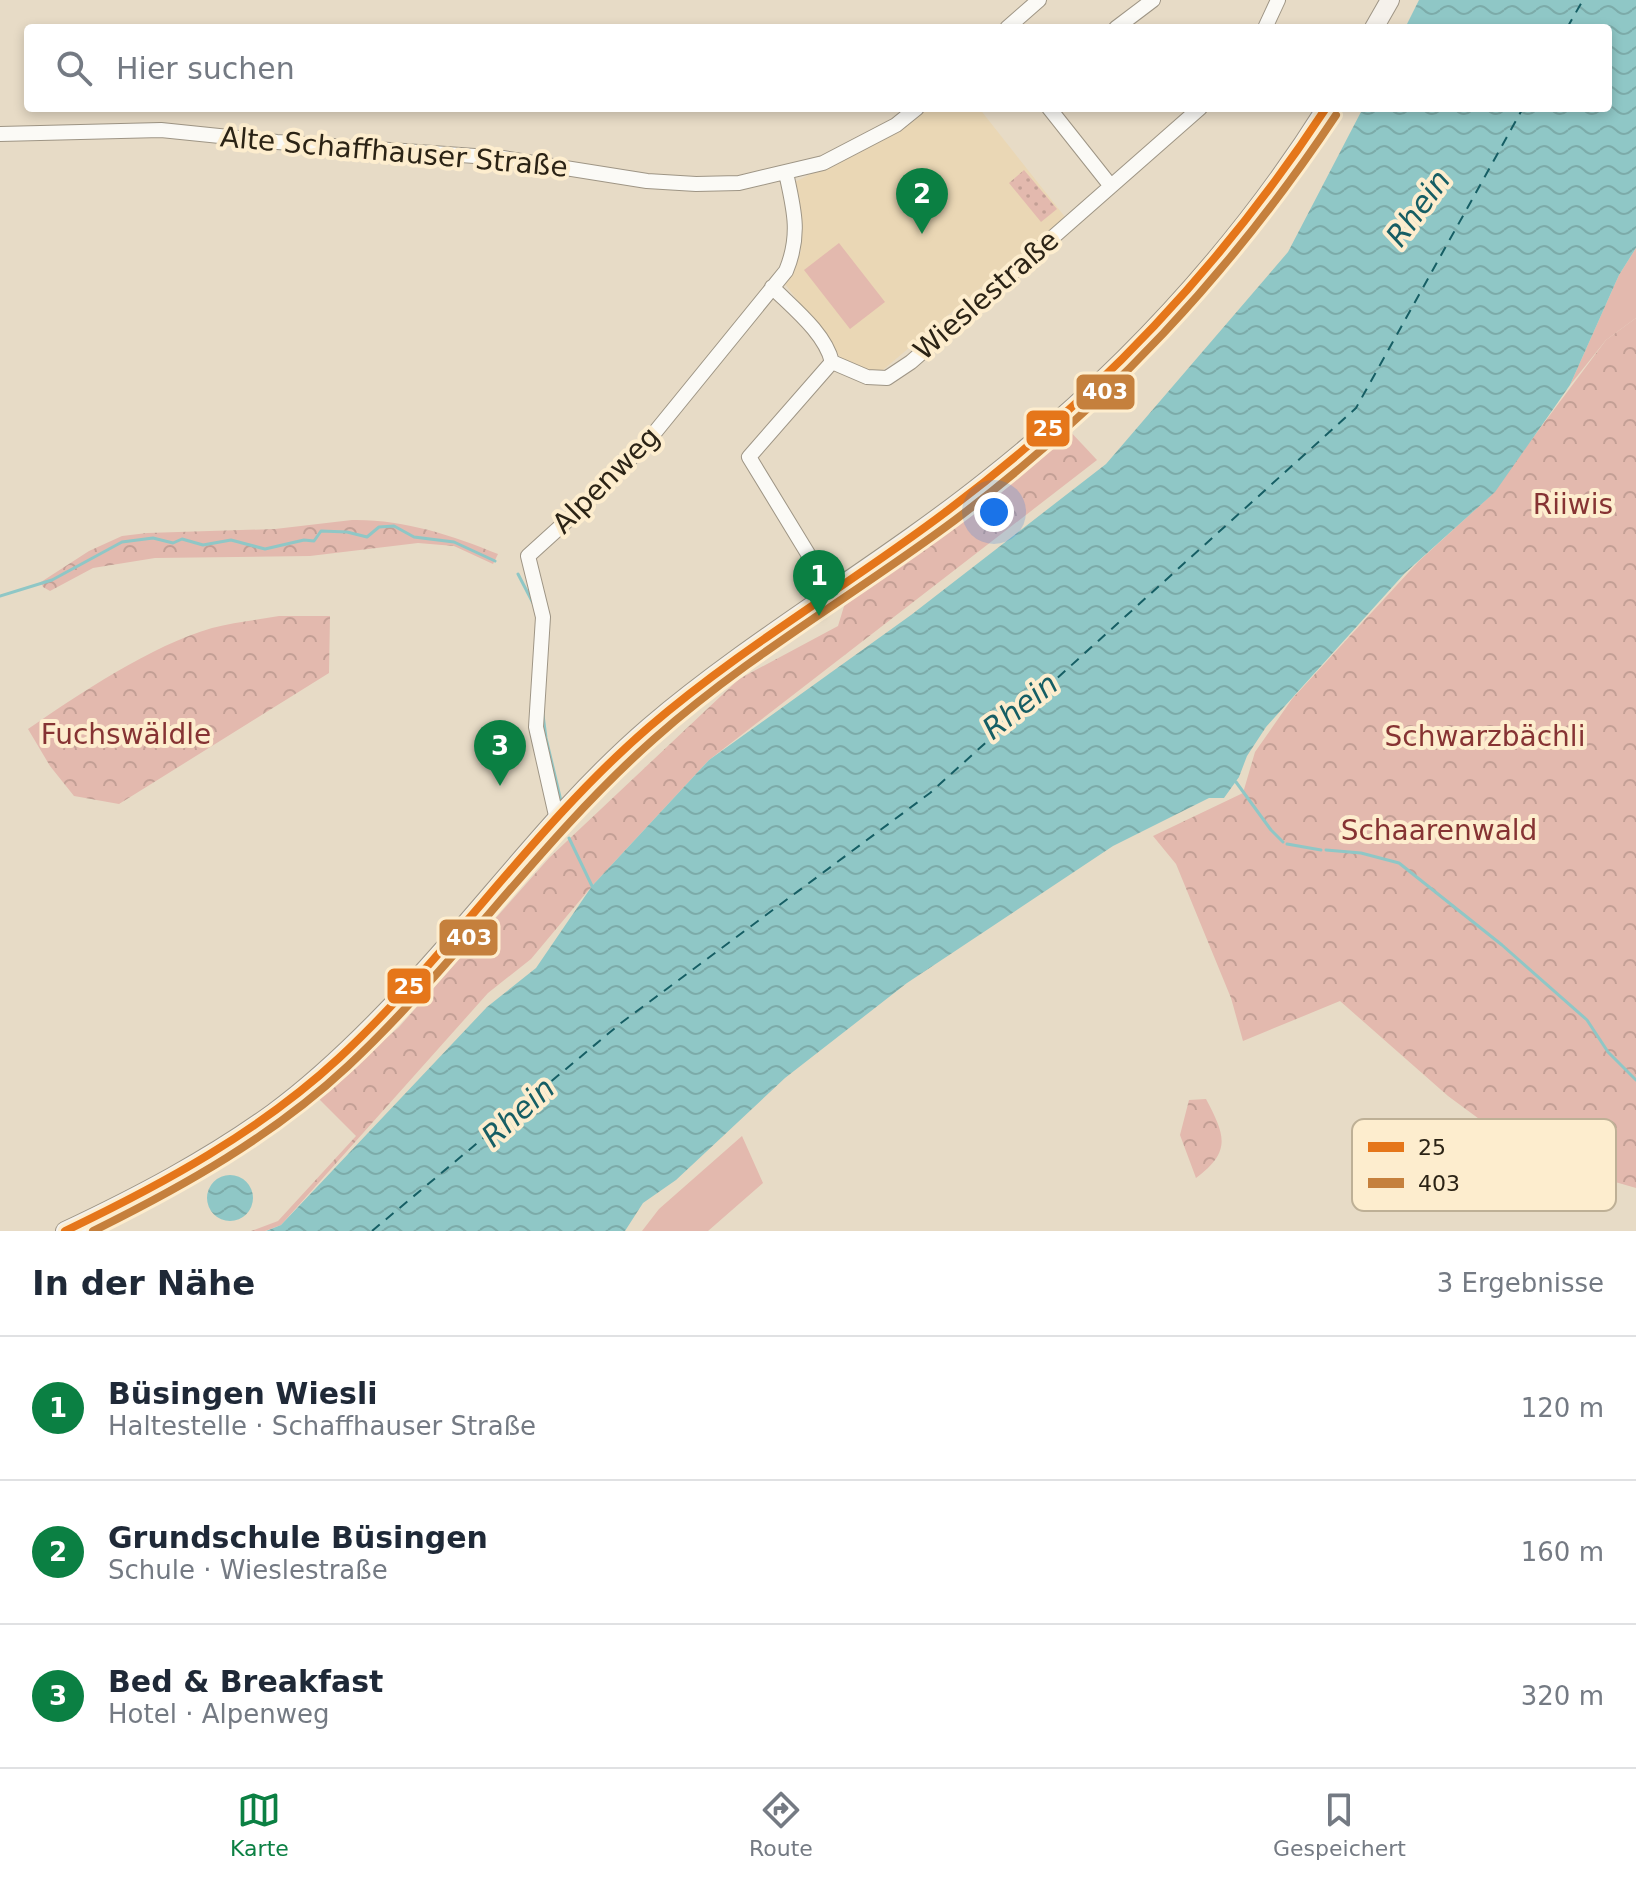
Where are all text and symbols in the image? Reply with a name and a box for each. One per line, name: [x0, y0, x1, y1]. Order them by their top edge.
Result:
search box: [24, 24, 1612, 112]
icon: search: [52, 46, 96, 90]
text: Hier suchen: [116, 51, 295, 86]
street label: Alte Schaffhauser Straße: [219, 120, 569, 184]
water label: Rhein: [1379, 163, 1457, 253]
pin: 2: [896, 168, 948, 234]
street label: Wieslestraße: [907, 223, 1065, 367]
line badge: 403: [1075, 373, 1136, 411]
text: 403: [1082, 379, 1128, 404]
line badge: 25: [1025, 409, 1071, 448]
text: 25: [1033, 416, 1063, 441]
street label: Alpenweg: [546, 420, 666, 540]
park label: Riiwis: [1533, 488, 1613, 521]
your location: [974, 492, 1014, 532]
pin: 1: [793, 550, 845, 616]
water label: Rhein: [975, 666, 1065, 746]
park label: Fuchswäldle: [41, 718, 211, 751]
pin: 3: [474, 720, 526, 786]
park label: Schwarzbächli: [1385, 720, 1585, 753]
park label: Schaarenwald: [1341, 814, 1537, 847]
line badge: 403: [438, 918, 499, 957]
text: 403: [446, 925, 492, 950]
line badge: 25: [386, 967, 432, 1005]
text: 25: [394, 974, 424, 999]
water label: Rhein: [474, 1070, 562, 1154]
legend: [1352, 1119, 1616, 1211]
text: 25: [1418, 1135, 1446, 1160]
text: 403: [1418, 1171, 1460, 1196]
text: In der Nähe: [32, 1263, 255, 1303]
text: 3 Ergebnisse: [1437, 1268, 1604, 1298]
text: Büsingen Wiesli: [108, 1376, 378, 1411]
text: 1: [49, 1393, 67, 1423]
text: 120 m: [1521, 1393, 1604, 1423]
text: Haltestelle · Schaffhauser Straße: [108, 1411, 536, 1441]
text: Grundschule Büsingen: [108, 1520, 488, 1555]
text: 2: [49, 1537, 67, 1567]
text: 160 m: [1521, 1537, 1604, 1567]
text: Schule · Wieslestraße: [108, 1555, 388, 1585]
text: Bed & Breakfast: [108, 1664, 383, 1699]
text: 3: [49, 1681, 67, 1711]
text: 320 m: [1521, 1681, 1604, 1711]
text: Hotel · Alpenweg: [108, 1699, 329, 1729]
tab: Karte: [230, 1788, 289, 1861]
tab: Route: [749, 1788, 813, 1861]
tab: Gespeichert: [1273, 1788, 1406, 1861]

